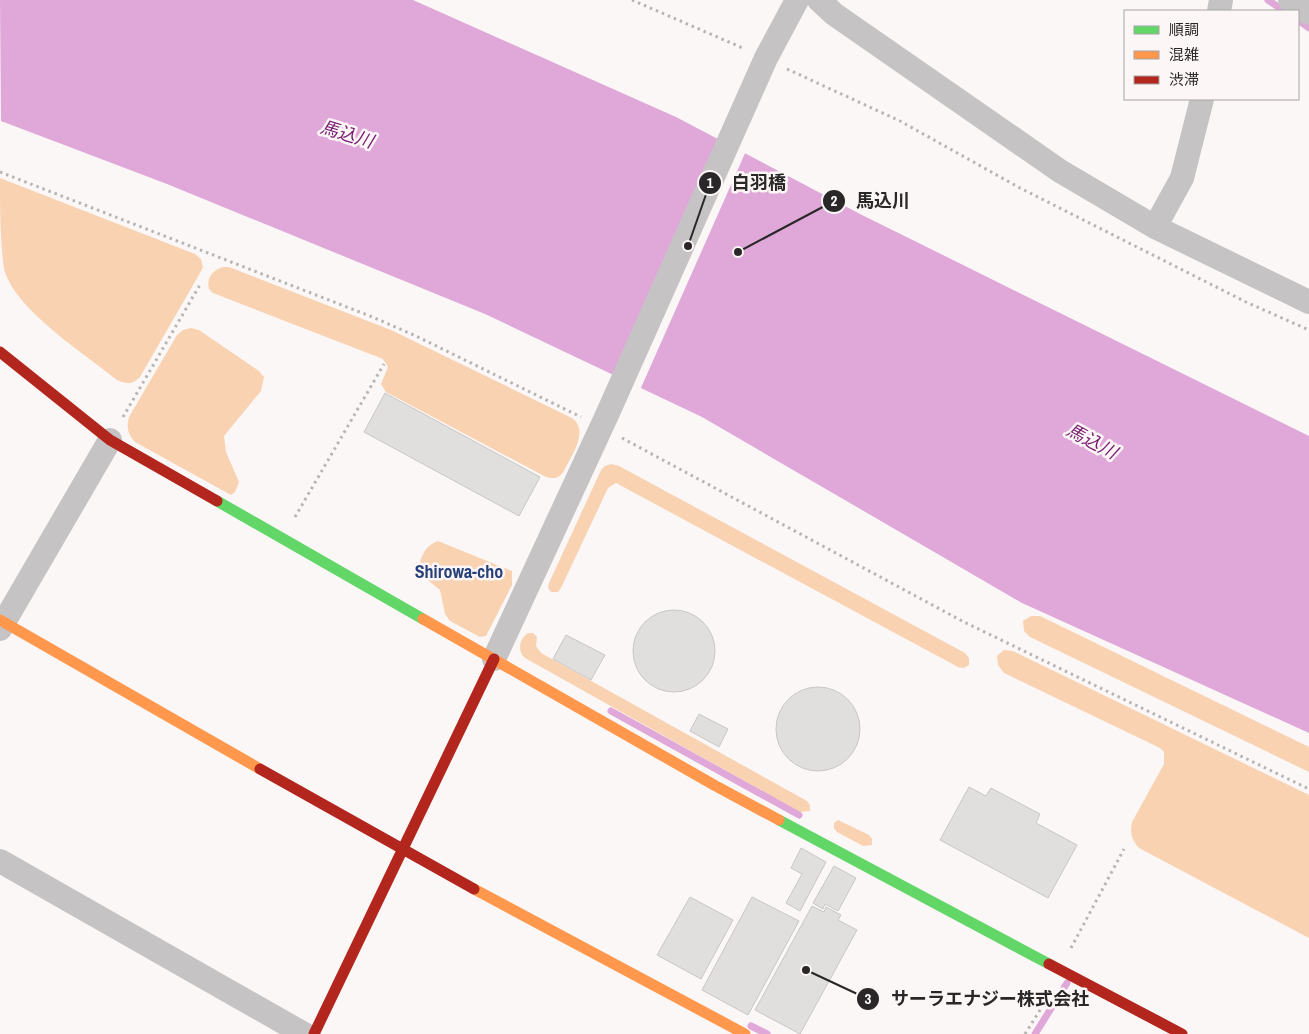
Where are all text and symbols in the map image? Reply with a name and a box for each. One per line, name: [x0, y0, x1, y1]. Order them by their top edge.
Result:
legend: [1124, 10, 1299, 100]
text: 順調: [1169, 19, 1199, 40]
text: 混雑: [1169, 44, 1199, 65]
text: 渋滞: [1169, 69, 1199, 90]
water label: 馬込川: [318, 114, 378, 154]
callout: 白羽橋: [697, 166, 796, 199]
text: 白羽橋: [732, 170, 786, 195]
text: 1: [707, 172, 714, 193]
callout: 馬込川: [821, 185, 920, 218]
text: 馬込川: [856, 188, 910, 213]
text: 2: [831, 190, 838, 211]
water label: 馬込川: [1062, 417, 1123, 466]
district label: Shirowa-cho: [415, 559, 503, 584]
callout: サーラエナジー株式会社: [856, 983, 1099, 1016]
text: サーラエナジー株式会社: [891, 986, 1089, 1011]
text: 3: [865, 988, 872, 1009]

